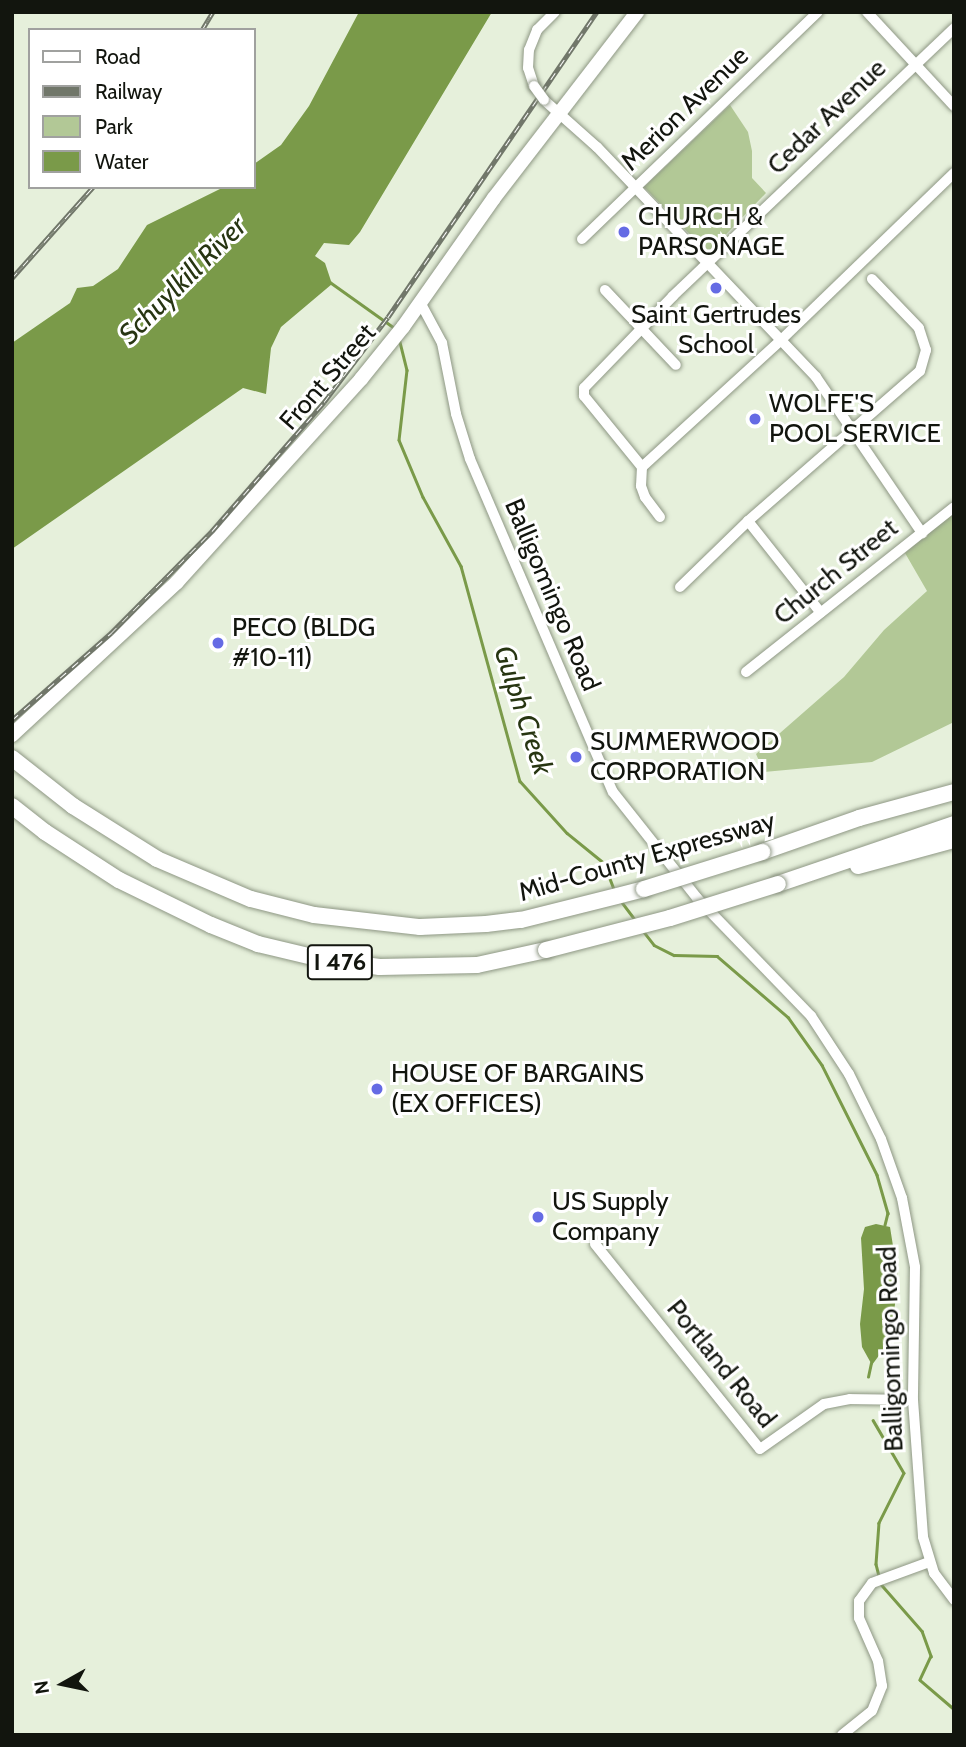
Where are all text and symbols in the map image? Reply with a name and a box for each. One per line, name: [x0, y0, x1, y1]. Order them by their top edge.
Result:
legend: [28, 28, 256, 189]
street label: Merion Avenue: [615, 40, 755, 178]
text: Road: [95, 44, 141, 69]
street label: Cedar Avenue: [761, 53, 893, 181]
text: Railway: [95, 79, 162, 104]
text: Park: [95, 114, 133, 139]
text: Water: [95, 149, 148, 174]
place label: CHURCH & PARSONAGE: [638, 201, 785, 262]
water label: Schuylkill River: [111, 209, 253, 351]
marker: CHURCH & PARSONAGE: [616, 224, 632, 240]
marker: Saint Gertrudes School: [708, 280, 724, 296]
place label: Saint Gertrudes School: [631, 299, 801, 360]
street label: Front Street: [273, 318, 383, 436]
place label: WOLFE'S POOL SERVICE: [769, 388, 941, 450]
marker: WOLFE'S POOL SERVICE: [747, 411, 763, 427]
street label: Balligomingo Road: [498, 494, 606, 696]
street label: Church Street: [768, 513, 904, 631]
place label: PECO (BLDG #10-11): [232, 612, 375, 674]
marker: PECO (BLDG #10-11): [210, 635, 226, 651]
water label: Gulph Creek: [487, 641, 561, 779]
place label: SUMMERWOOD CORPORATION: [590, 726, 779, 788]
marker: SUMMERWOOD CORPORATION: [568, 749, 584, 765]
street label: Mid-County Expressway: [515, 805, 779, 909]
road number: I 476: [307, 942, 373, 982]
place label: HOUSE OF BARGAINS (EX OFFICES): [391, 1058, 644, 1120]
marker: HOUSE OF BARGAINS (EX OFFICES): [369, 1081, 385, 1097]
place label: US Supply Company: [552, 1186, 669, 1248]
marker: US Supply Company: [530, 1209, 546, 1225]
street label: Balligomingo Road: [872, 1246, 910, 1452]
street label: Portland Road: [660, 1294, 782, 1434]
north arrow: [28, 1649, 98, 1719]
text: N: [29, 1679, 54, 1696]

